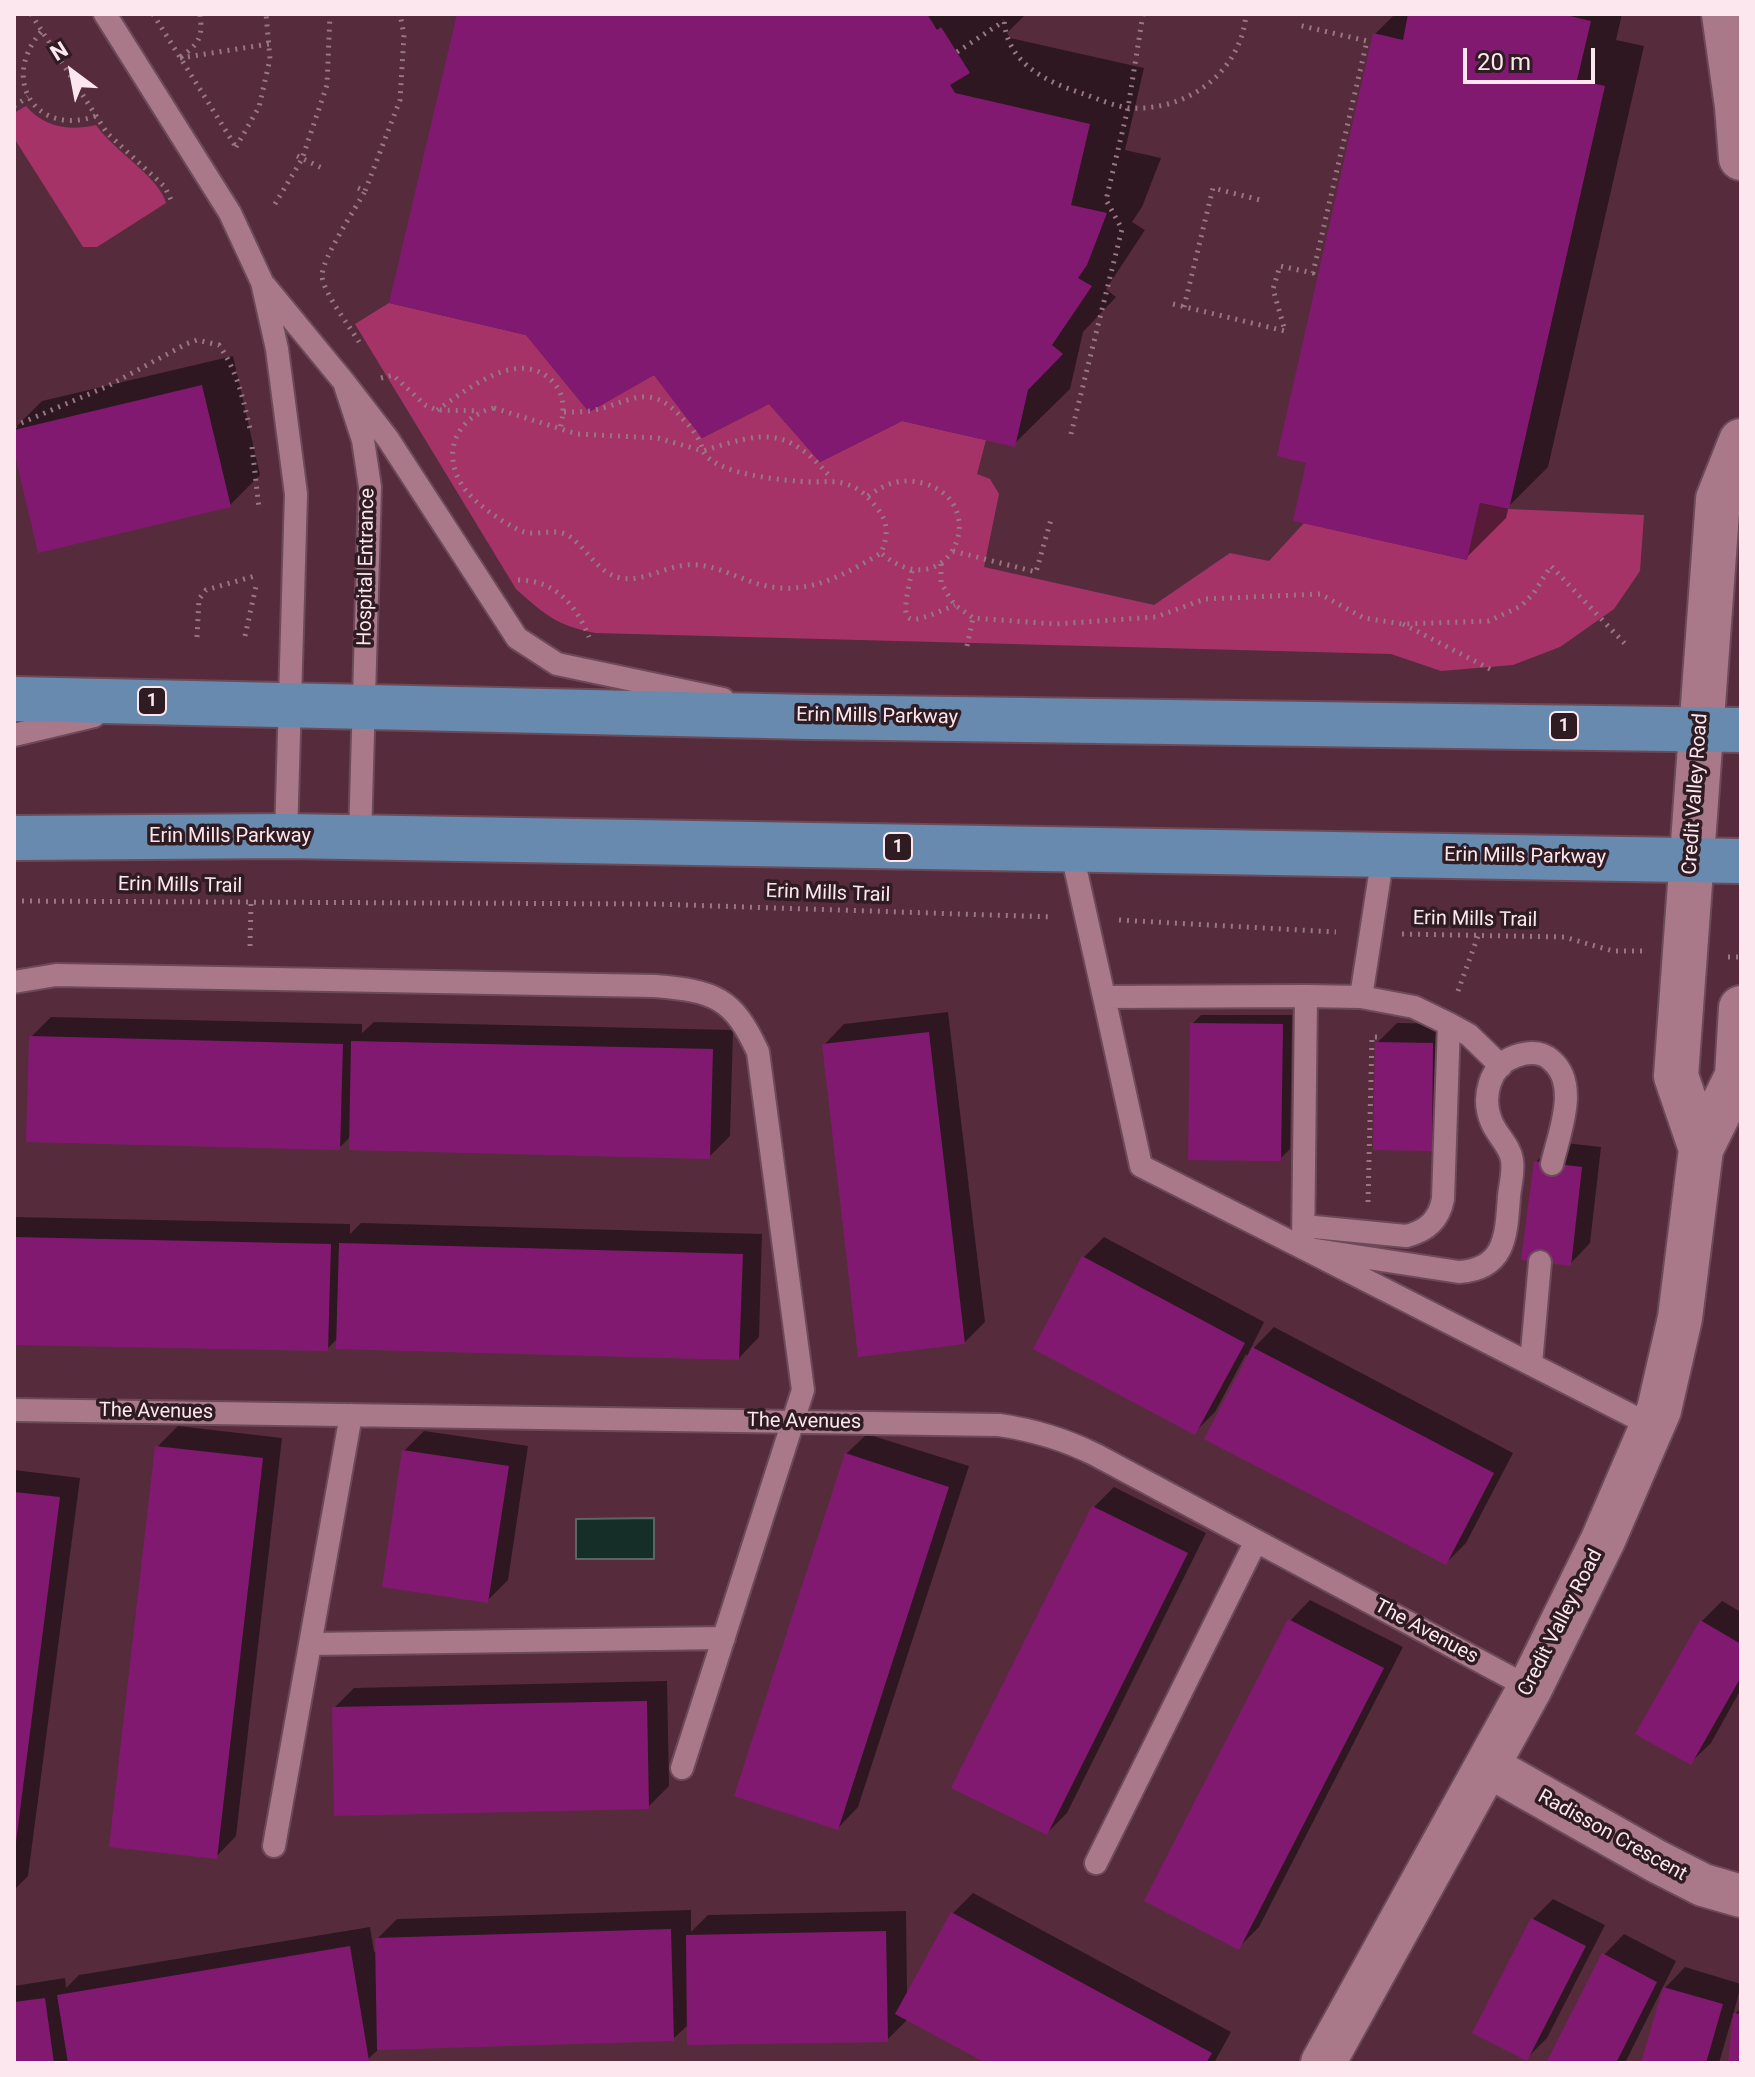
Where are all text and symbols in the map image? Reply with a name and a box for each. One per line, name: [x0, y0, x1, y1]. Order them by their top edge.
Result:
north arrow: [32, 32, 112, 112]
scale bar: [1467, 32, 1599, 82]
text: N: [46, 37, 72, 66]
text: 20 m: [1477, 48, 1531, 76]
street label: Hospital Entrance: [354, 488, 380, 646]
road number: 1: [138, 687, 166, 715]
street label: Erin Mills Parkway: [796, 704, 958, 730]
road number: 1: [1550, 712, 1578, 740]
street label: Credit Valley Road: [1678, 713, 1714, 875]
street label: Erin Mills Parkway: [149, 825, 311, 849]
road number: 1: [884, 833, 912, 861]
street label: Erin Mills Parkway: [1444, 844, 1606, 870]
street label: Erin Mills Trail: [118, 873, 242, 899]
street label: Erin Mills Trail: [765, 880, 891, 908]
street label: Erin Mills Trail: [1413, 907, 1537, 933]
street label: The Avenues: [99, 1399, 213, 1425]
street label: The Avenues: [747, 1409, 861, 1435]
street label: Credit Valley Road: [1514, 1546, 1608, 1700]
street label: The Avenues: [1370, 1595, 1482, 1669]
street label: Radisson Crescent: [1533, 1785, 1691, 1887]

